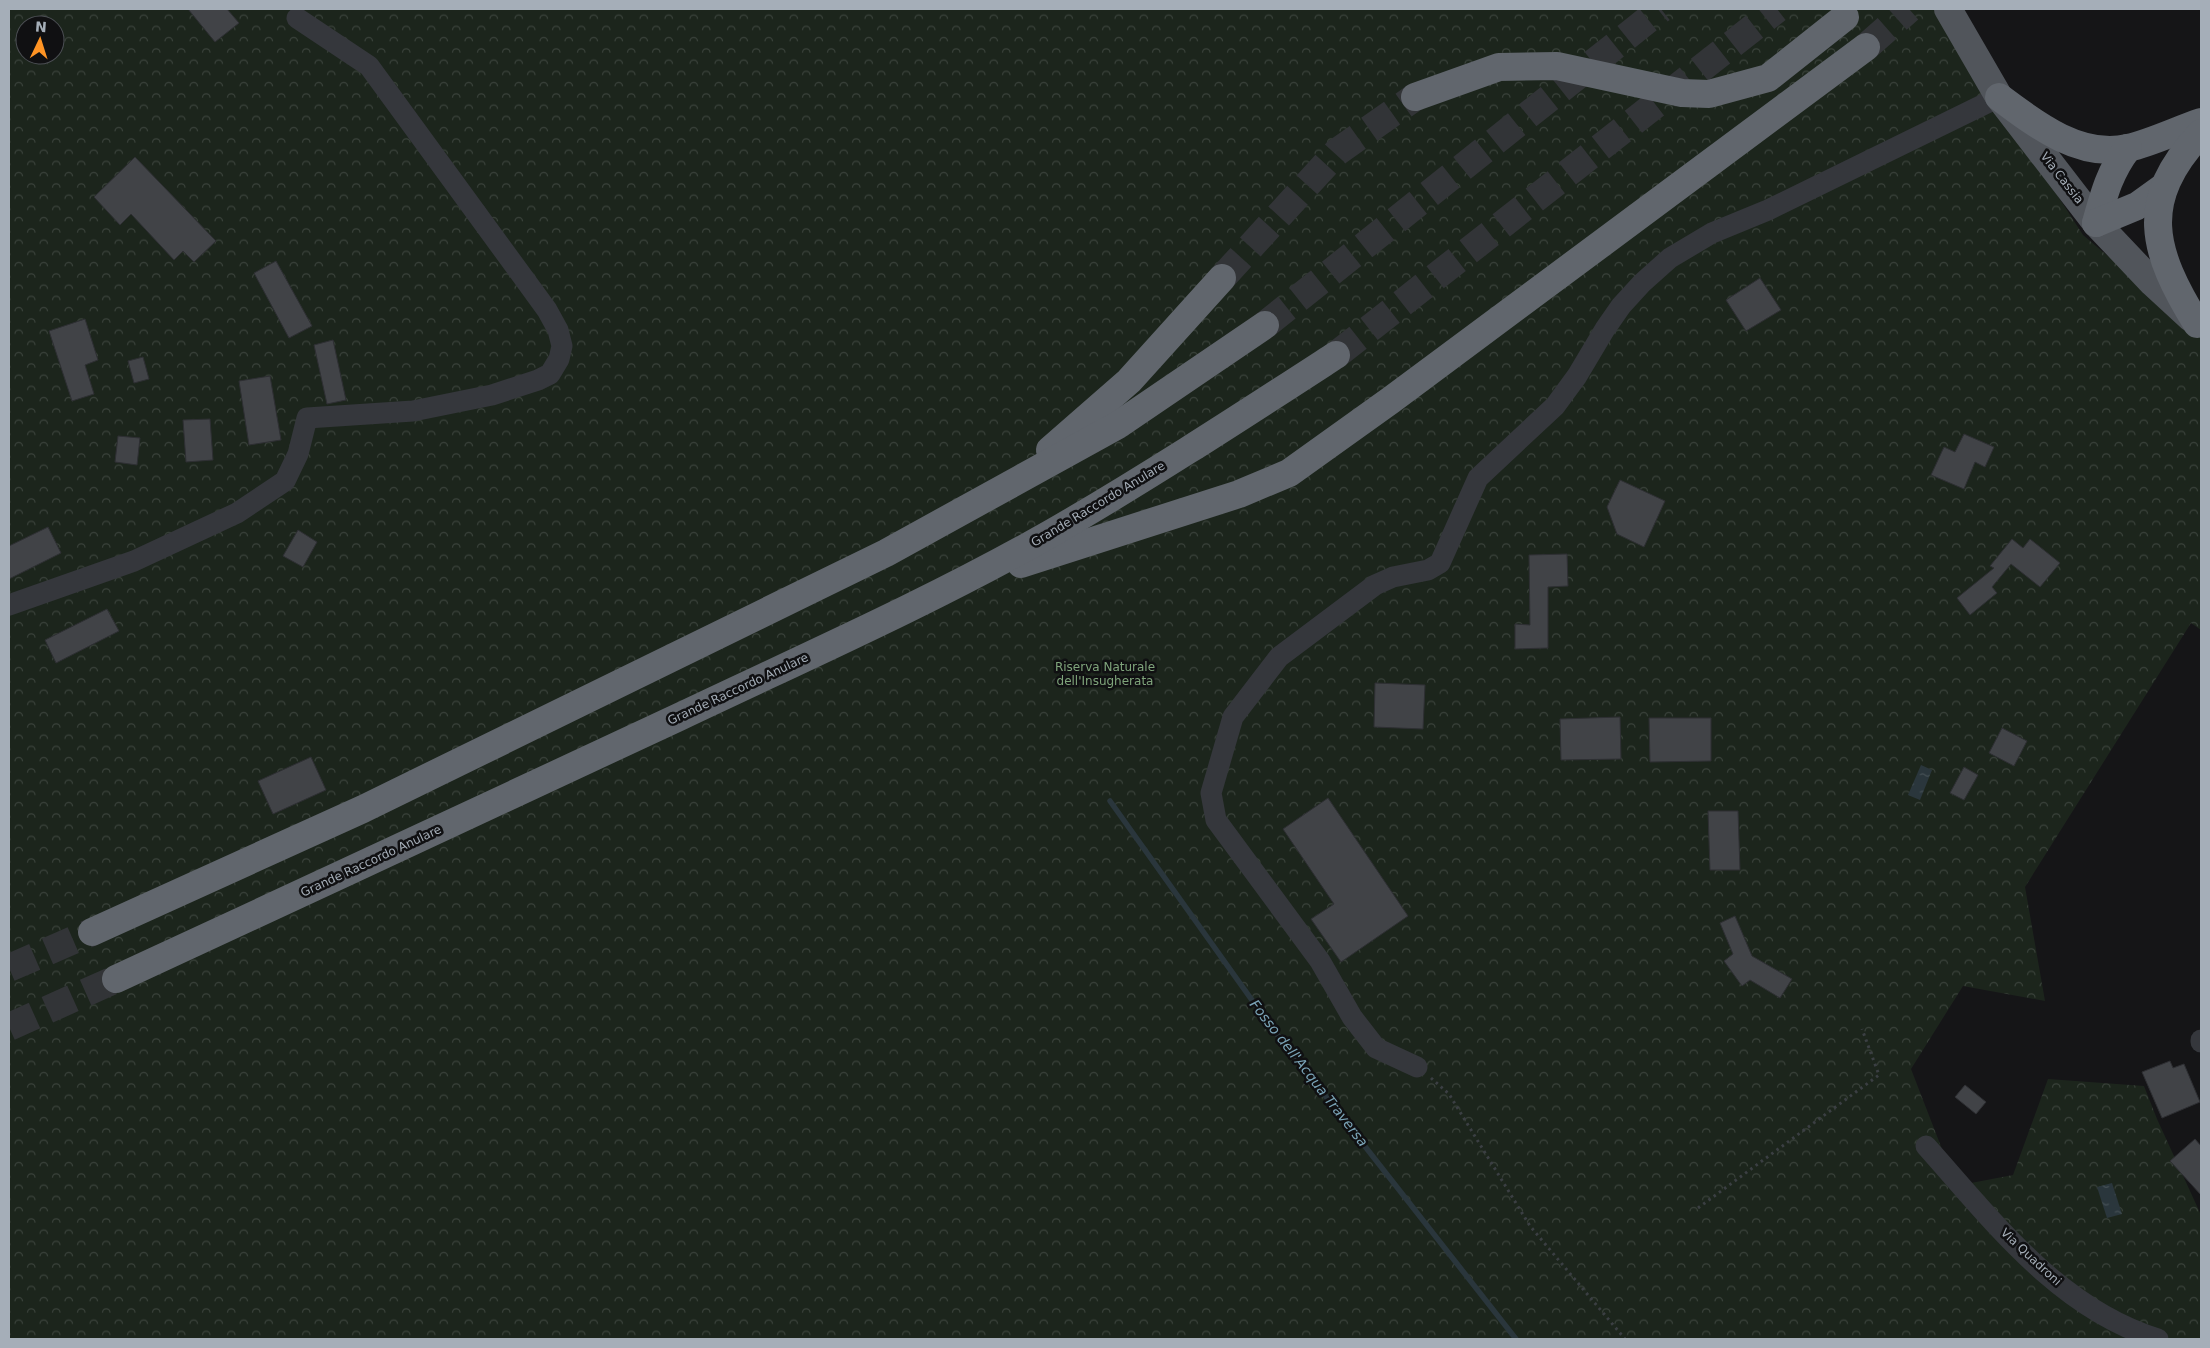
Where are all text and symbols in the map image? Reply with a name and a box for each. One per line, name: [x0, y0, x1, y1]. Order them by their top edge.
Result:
north arrow: [15, 15, 65, 65]
text: N: [35, 19, 47, 35]
street label: Via Cassia: [2038, 150, 2086, 206]
street label: Grande Raccordo Anulare: [1029, 458, 1167, 550]
street label: Grande Raccordo Anulare: [665, 650, 811, 728]
park label: Riserva Naturale dell'Insugherata: [1055, 660, 1155, 688]
street label: Grande Raccordo Anulare: [298, 822, 444, 900]
water label: Fosso dell'Acqua Traversa: [1247, 996, 1371, 1150]
street label: Via Quadroni: [1998, 1225, 2064, 1289]

